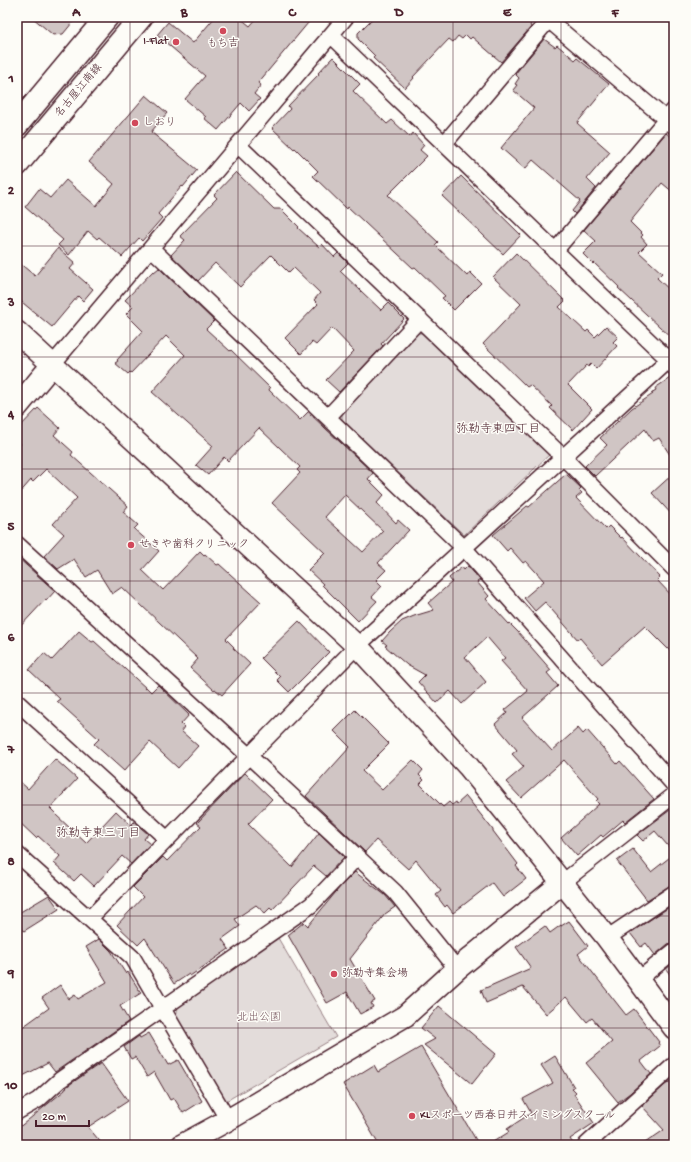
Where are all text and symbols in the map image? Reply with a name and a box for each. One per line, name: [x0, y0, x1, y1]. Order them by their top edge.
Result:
text: A: [71, 6, 81, 21]
text: B: [180, 6, 189, 21]
text: C: [287, 6, 297, 21]
text: D: [394, 6, 404, 21]
text: E: [503, 6, 512, 21]
text: F: [611, 6, 620, 21]
marker: もち吉: [218, 26, 228, 36]
place label: I-Flat: [143, 36, 170, 48]
marker: I-Flat: [171, 37, 181, 47]
place label: もち吉: [207, 37, 239, 50]
street label: 名古屋江南線: [52, 61, 105, 120]
text: 1: [7, 72, 14, 87]
place label: しおり: [143, 116, 176, 129]
marker: しおり: [130, 118, 140, 128]
text: 2: [8, 184, 15, 199]
text: 3: [7, 296, 15, 311]
text: 4: [7, 408, 15, 423]
district label: 弥勒寺東四丁目: [456, 422, 540, 437]
text: 5: [8, 520, 15, 535]
place label: せきや歯科クリニック: [139, 538, 249, 551]
marker: せきや歯科クリニック: [126, 540, 136, 550]
text: 6: [8, 631, 15, 646]
text: 7: [7, 743, 16, 758]
district label: 弥勒寺東三丁目: [56, 826, 140, 841]
text: 8: [7, 855, 15, 870]
text: 9: [7, 967, 15, 982]
place label: 弥勒寺集会場: [342, 967, 408, 980]
marker: 弥勒寺集会場: [329, 969, 339, 979]
park label: 北出公園: [237, 1011, 281, 1024]
text: 10: [4, 1079, 18, 1094]
scale bar: [36, 1102, 89, 1128]
place label: KLスポーツ西春日井スイミングスクール: [420, 1109, 616, 1122]
text: 20 m: [42, 1111, 67, 1125]
marker: KLスポーツ西春日井スイミングスクール: [407, 1111, 417, 1121]

